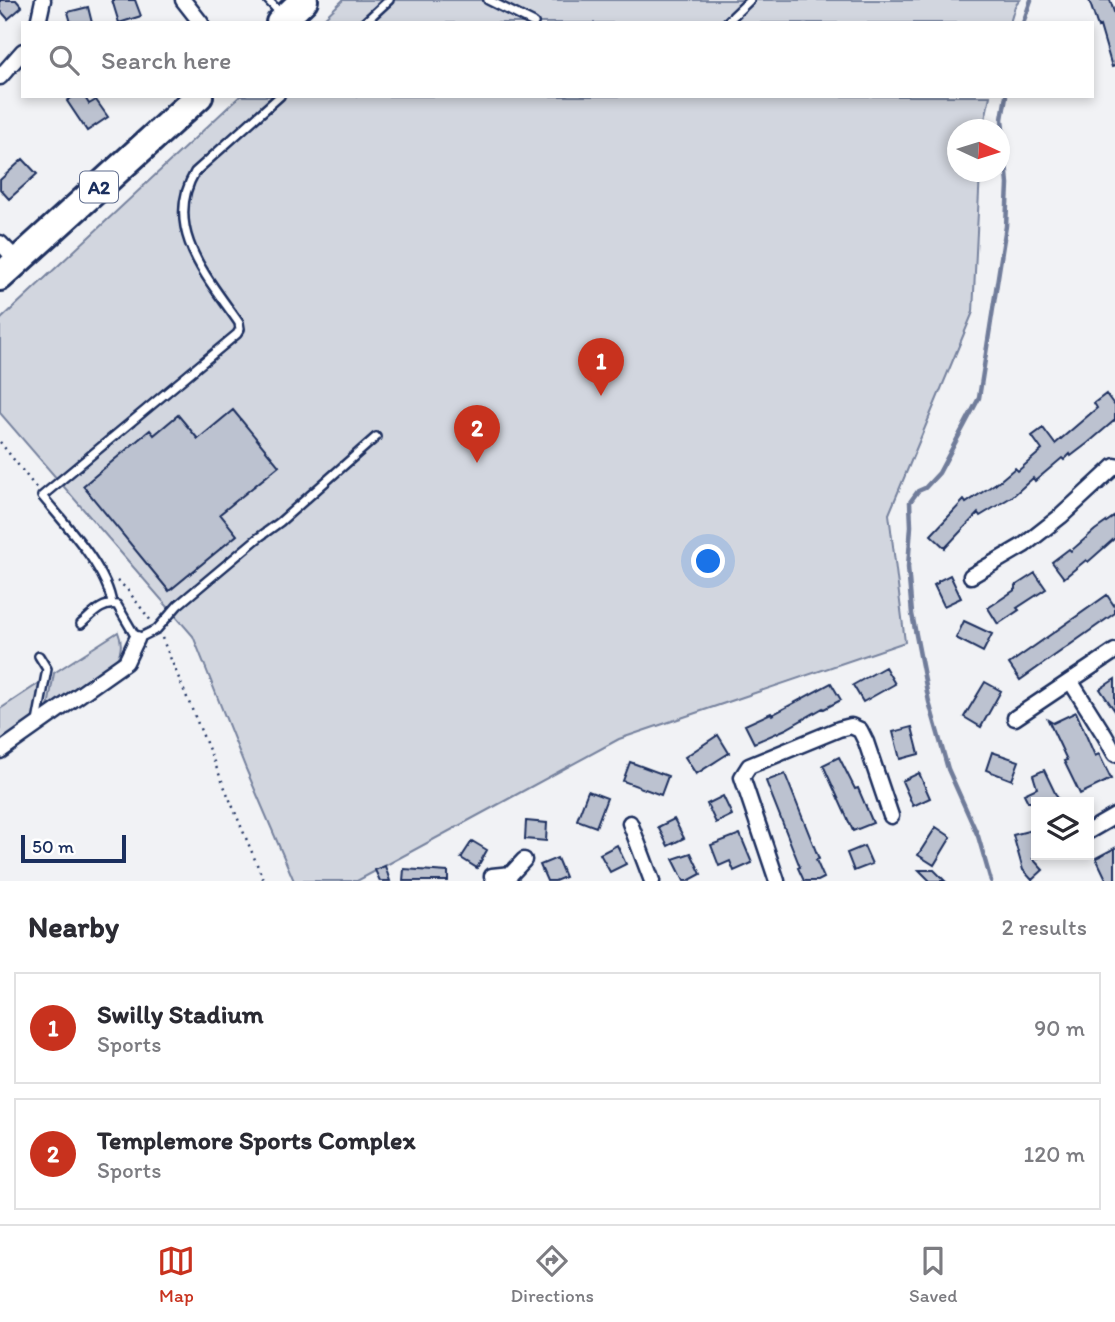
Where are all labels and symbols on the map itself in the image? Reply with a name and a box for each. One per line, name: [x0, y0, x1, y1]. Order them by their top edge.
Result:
north arrow: [947, 119, 1010, 182]
road number: A2: [80, 172, 118, 202]
pin: 1: [578, 338, 624, 396]
pin: 2: [454, 405, 500, 463]
your location: [691, 544, 725, 578]
scale bar: [21, 832, 126, 864]

